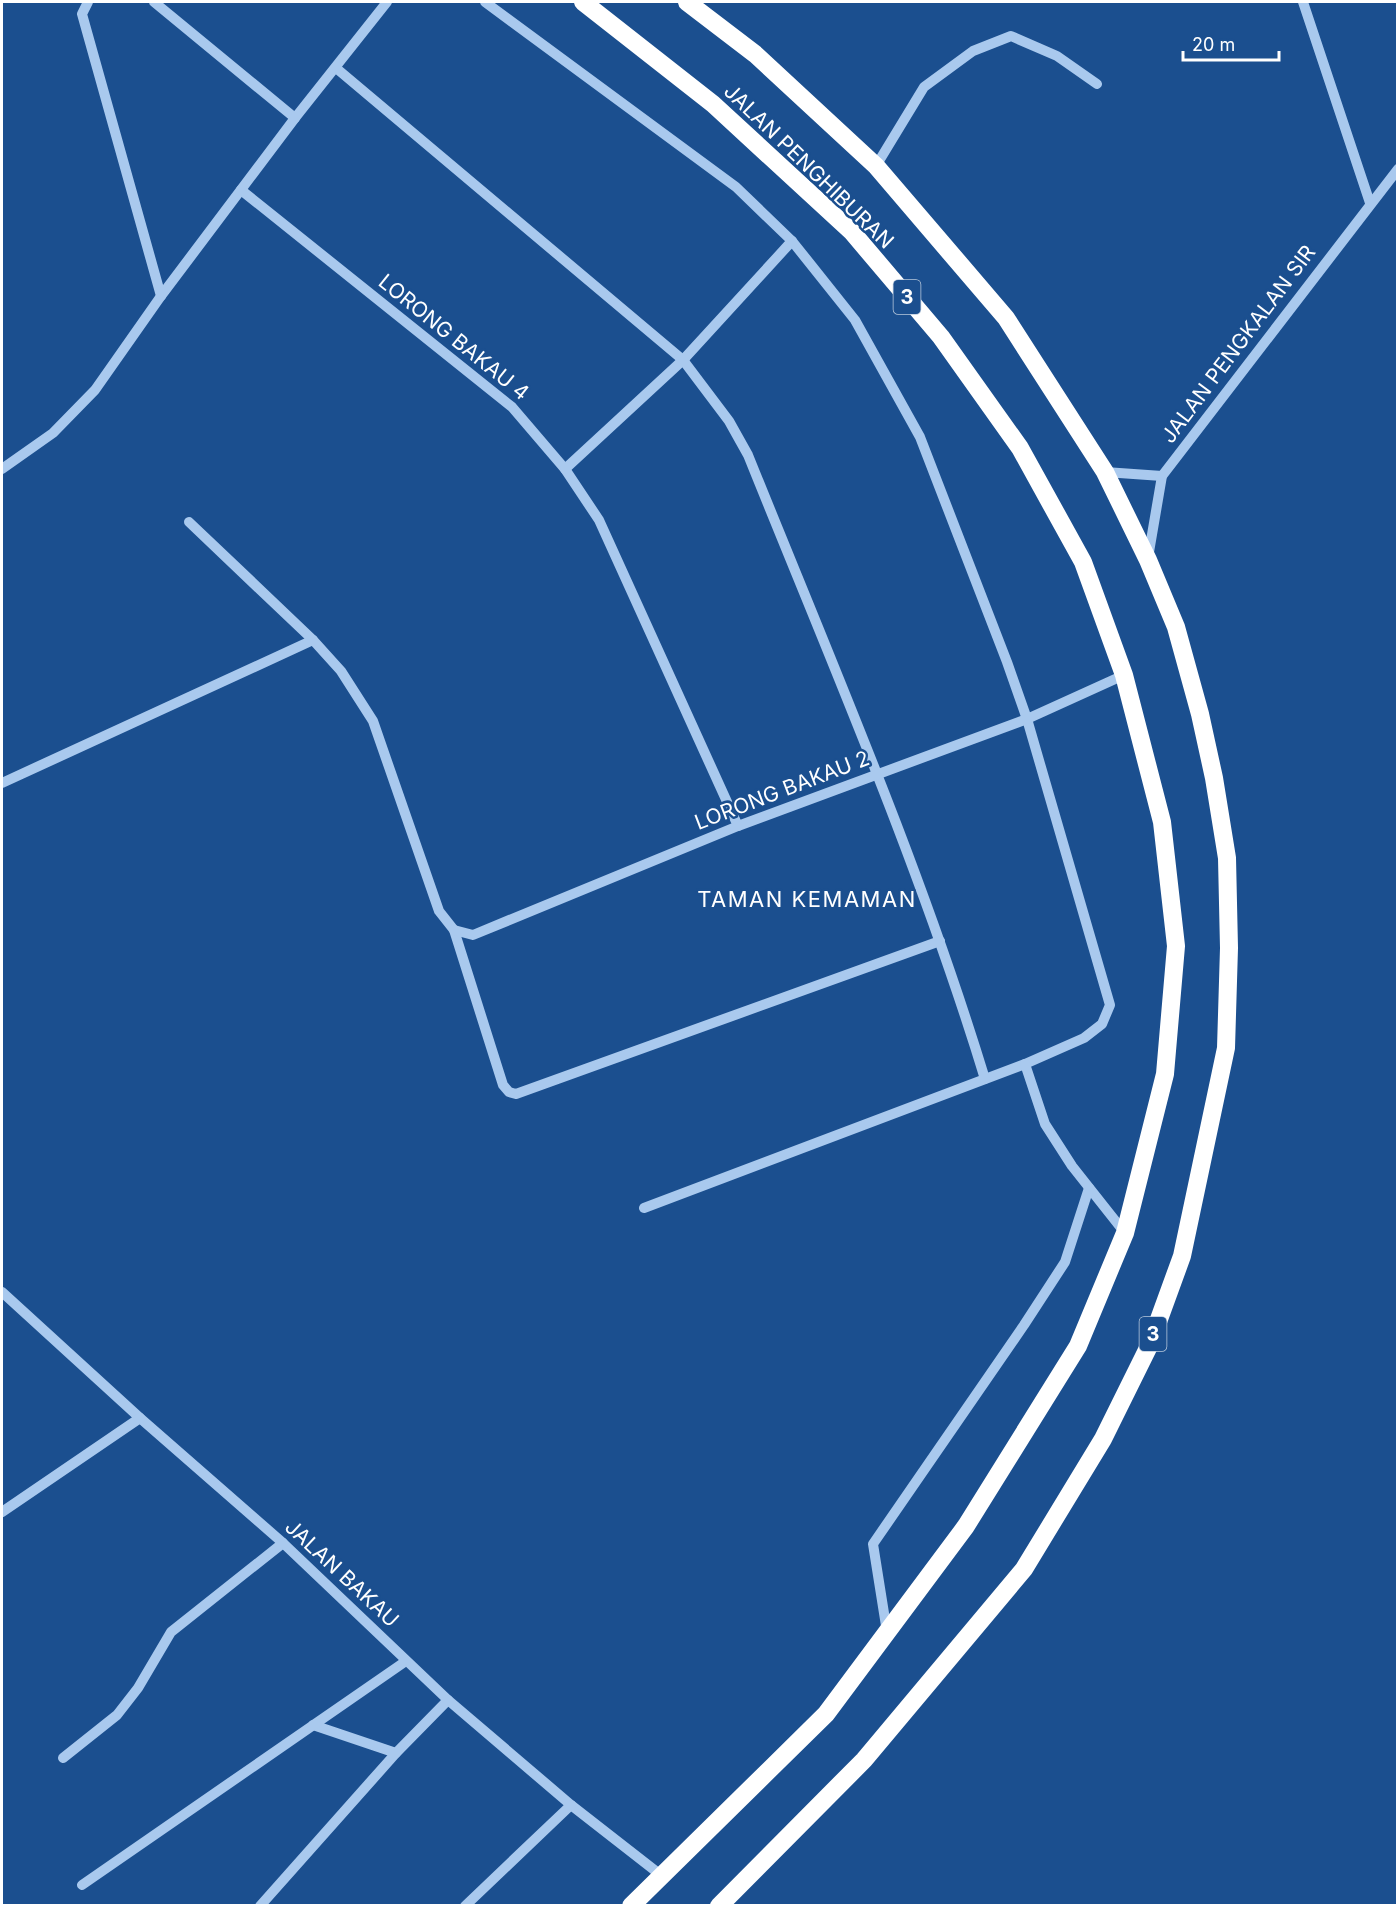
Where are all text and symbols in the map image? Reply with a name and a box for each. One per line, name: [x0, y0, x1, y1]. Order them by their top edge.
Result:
scale bar: [1183, 24, 1279, 62]
text: 20 m: [1192, 34, 1235, 55]
street label: JALAN PENGHIBURAN: [719, 78, 899, 254]
street label: JALAN PENGKALAN SIR: [1155, 240, 1321, 448]
street label: LORONG BAKAU 4: [374, 269, 534, 405]
road number: 3: [894, 280, 920, 314]
street label: LORONG BAKAU 2: [691, 745, 873, 835]
district label: TAMAN KEMAMAN: [697, 886, 917, 912]
road number: 3: [1140, 1317, 1166, 1351]
street label: JALAN BAKAU: [280, 1514, 404, 1632]

